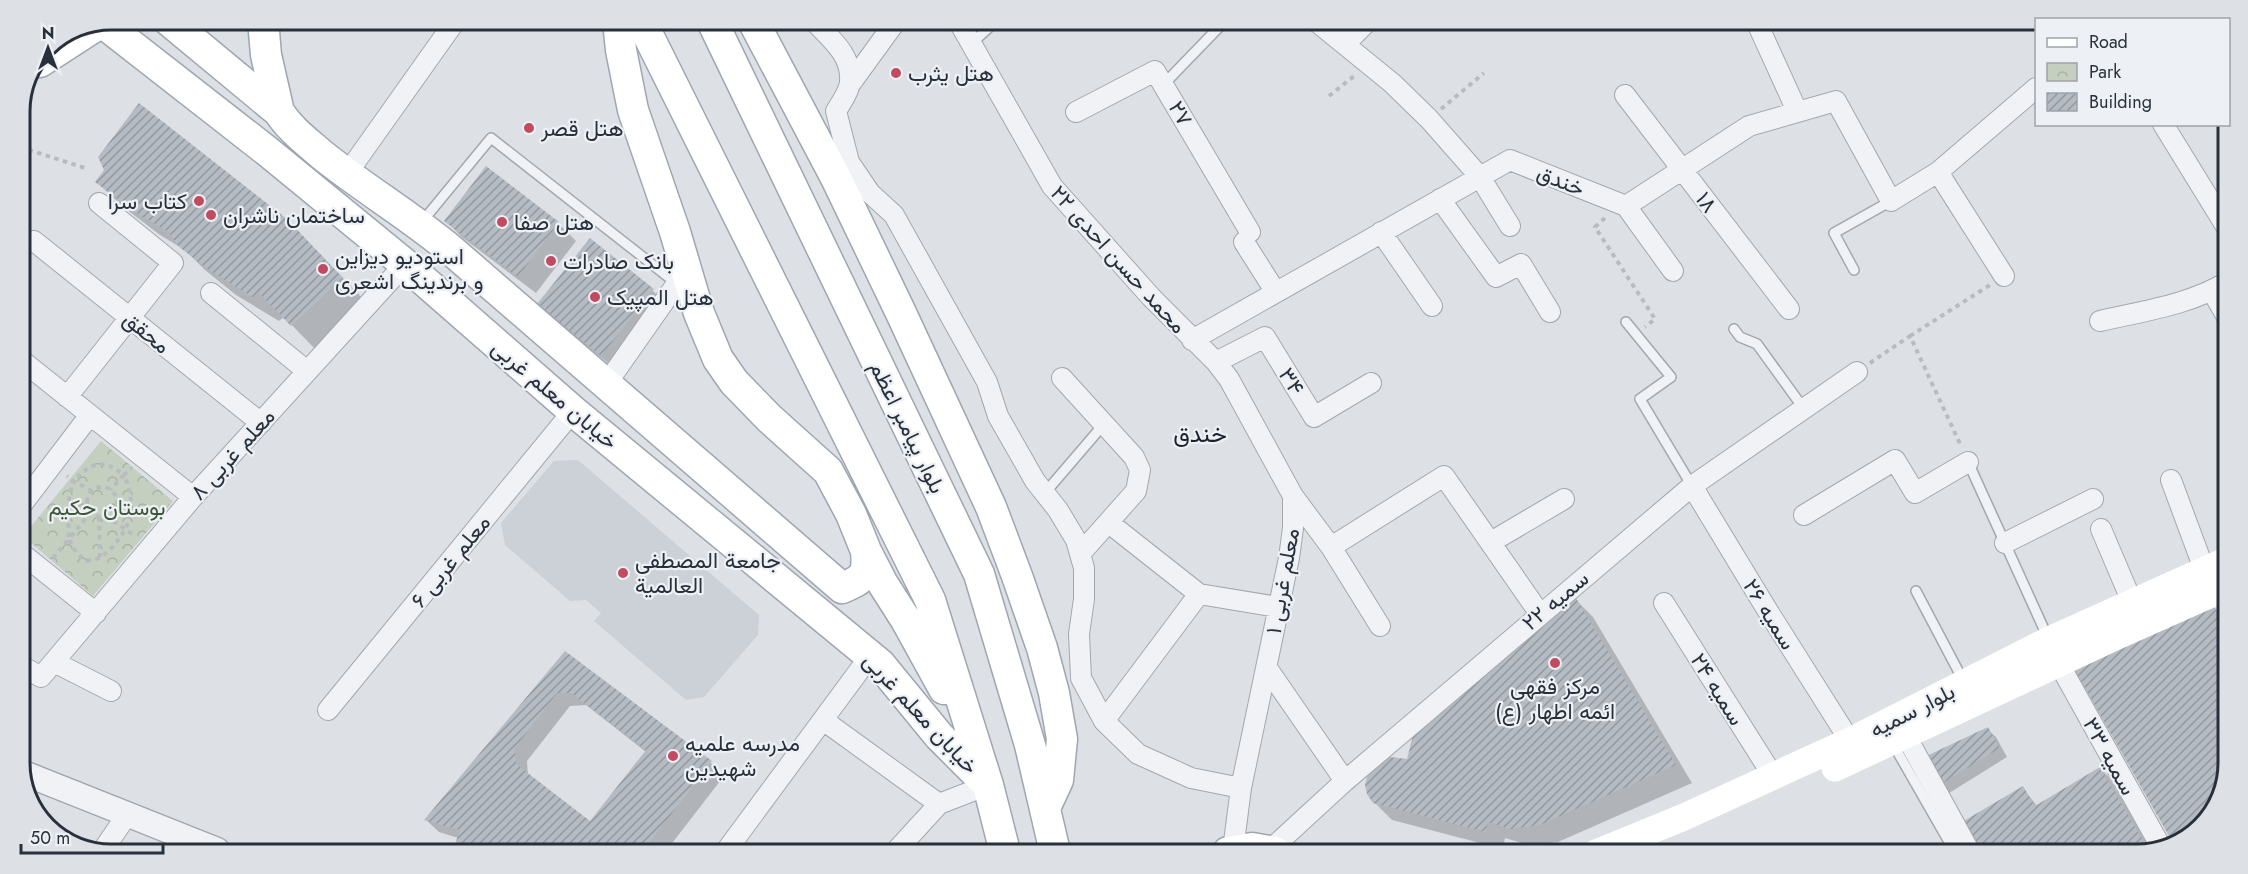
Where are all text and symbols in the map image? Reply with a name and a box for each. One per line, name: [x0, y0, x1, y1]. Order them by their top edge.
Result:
north arrow: [18, 18, 78, 78]
legend: [2035, 18, 2230, 126]
text: N: [42, 22, 54, 45]
text: Road: [2089, 29, 2128, 55]
place label: هتل یثرب: [908, 57, 994, 89]
text: Park: [2089, 59, 2121, 85]
marker: هتل یثرب: [889, 66, 903, 80]
text: Building: [2089, 89, 2152, 115]
street label: ۲۷: [1161, 94, 1201, 132]
place label: هتل قصر: [540, 112, 624, 144]
marker: هتل قصر: [522, 121, 536, 135]
street label: خندق: [1532, 156, 1590, 204]
street label: ۲۲ محمد حسن احدی: [1044, 178, 1194, 340]
place label: کتاب سرا: [108, 185, 187, 217]
street label: ۱۸: [1688, 185, 1726, 219]
marker: کتاب سرا: [192, 194, 206, 208]
place label: ساختمان ناشران: [223, 199, 365, 231]
place label: هتل صفا: [514, 206, 594, 238]
marker: ساختمان ناشران: [204, 208, 218, 222]
marker: هتل صفا: [495, 215, 509, 229]
place label: استودیو دیزاین و برندینگ اشعری: [335, 240, 483, 297]
place label: بانک صادرات: [563, 245, 674, 277]
marker: بانک صادرات: [544, 254, 558, 268]
marker: استودیو دیزاین و برندینگ اشعری: [316, 262, 330, 276]
place label: هتل المپیک: [607, 281, 714, 313]
marker: هتل المپیک: [588, 290, 602, 304]
street label: محقق: [116, 303, 178, 361]
street label: خیابان معلم غربی: [485, 332, 625, 456]
street label: بلوار پیامبر اعظم: [862, 355, 954, 499]
street label: ۳۴: [1271, 361, 1313, 401]
street label: معلم غربی ۸: [182, 401, 282, 507]
district label: خندق: [1173, 416, 1227, 451]
park label: بوستان حکیم: [48, 491, 166, 523]
street label: معلم غربی ۶: [403, 508, 497, 614]
street label: معلم غربی ۱: [1257, 526, 1307, 636]
place label: جامعة المصطفی العالمیة: [635, 544, 781, 601]
street label: سمیه ۲۲: [1514, 562, 1596, 638]
marker: جامعة المصطفی العالمیة: [616, 566, 630, 580]
street label: سمیه ۲۶: [1736, 572, 1804, 656]
street label: خیابان معلم غربی: [856, 645, 986, 781]
street label: سمیه ۲۴: [1683, 647, 1753, 731]
marker: مرکز فقهی ائمه اطهار (ع): [1548, 656, 1562, 670]
place label: مرکز فقهی ائمه اطهار (ع): [1495, 670, 1615, 727]
street label: بلوار سمیه: [1864, 675, 1960, 745]
street label: سمیه ۳۳: [2075, 711, 2145, 801]
place label: مدرسه علمیه شهیدین: [685, 727, 800, 784]
marker: مدرسه علمیه شهیدین: [666, 749, 680, 763]
scale bar: [21, 817, 164, 855]
text: 50 m: [30, 825, 70, 851]

